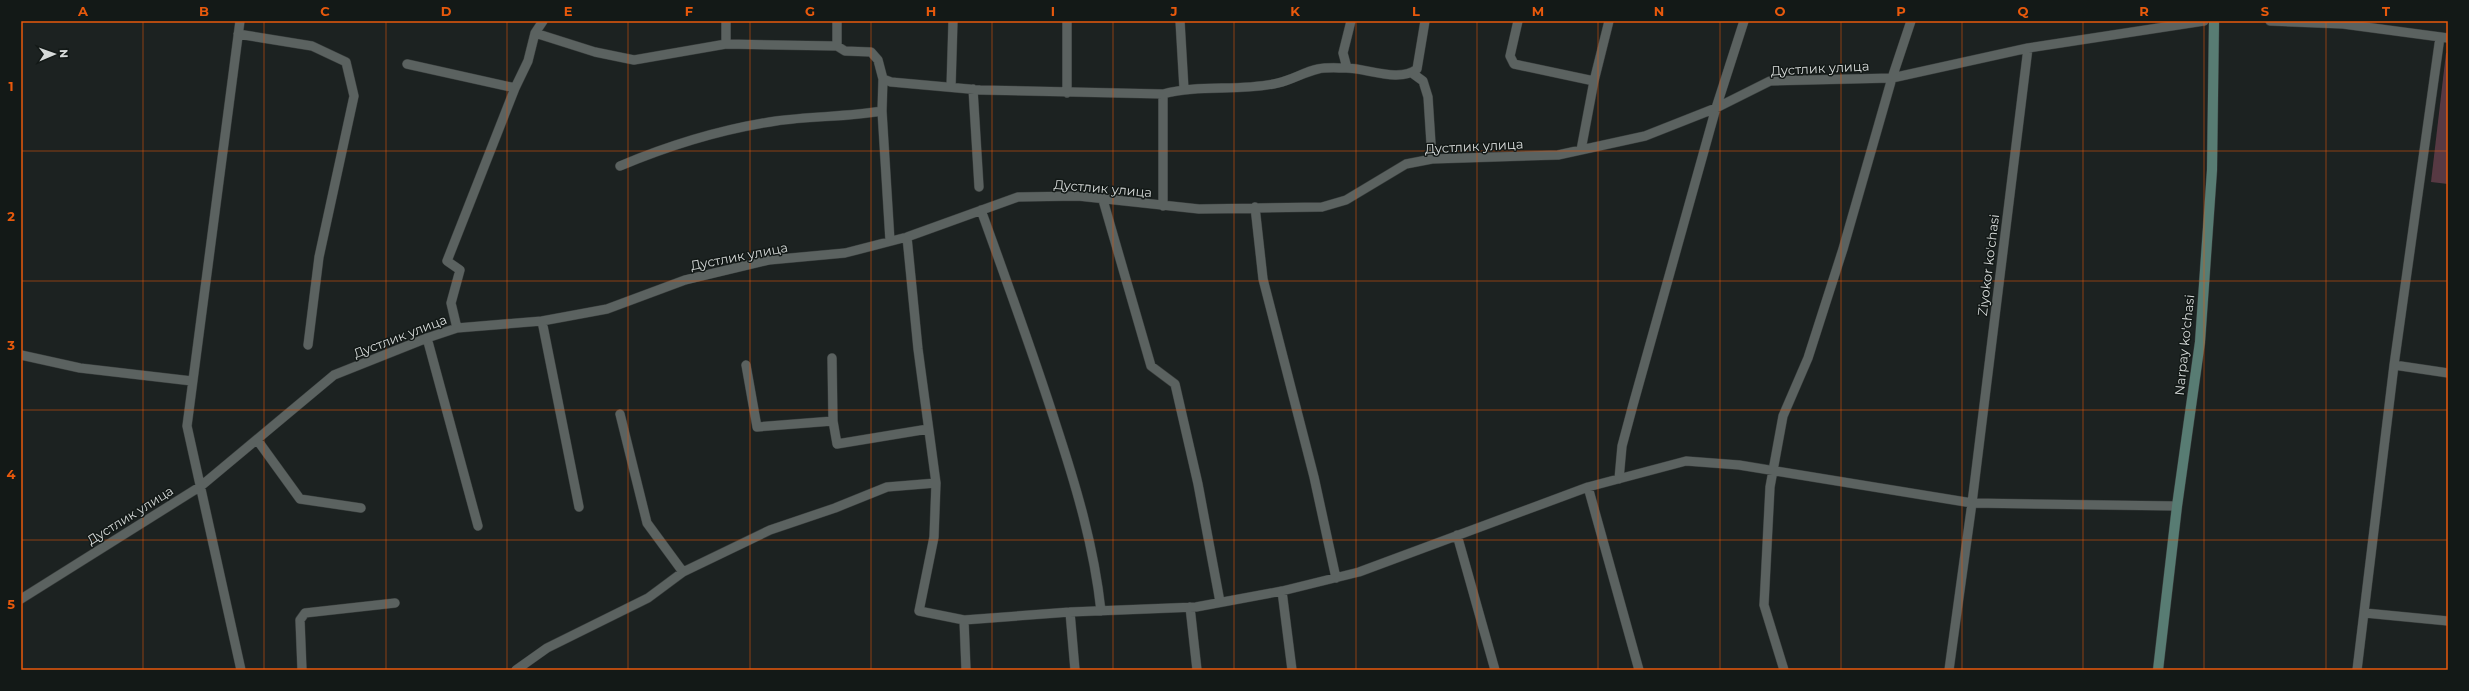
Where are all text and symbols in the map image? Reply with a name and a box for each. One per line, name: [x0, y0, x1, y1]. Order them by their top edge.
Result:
text: A: [77, 3, 89, 19]
text: B: [199, 3, 209, 19]
text: C: [320, 3, 330, 19]
text: D: [441, 3, 452, 19]
text: E: [564, 3, 573, 19]
text: F: [685, 3, 693, 19]
text: G: [805, 3, 815, 19]
text: H: [926, 3, 936, 19]
text: I: [1051, 3, 1055, 19]
text: J: [1169, 3, 1178, 19]
text: K: [1290, 3, 1300, 19]
text: L: [1412, 3, 1420, 19]
text: M: [1532, 3, 1544, 19]
text: N: [1654, 3, 1664, 19]
text: O: [1775, 3, 1786, 19]
text: P: [1896, 3, 1906, 19]
text: Q: [2018, 3, 2029, 19]
text: R: [2139, 3, 2149, 19]
text: S: [2261, 3, 2269, 19]
text: T: [2382, 3, 2390, 19]
north arrow: [34, 34, 74, 74]
text: N: [57, 49, 71, 58]
street label: Дустлик улица: [1770, 57, 1870, 79]
text: 1: [8, 78, 14, 94]
street label: Дустлик улица: [1424, 135, 1524, 157]
street label: Дустлик улица: [1053, 176, 1153, 200]
text: 2: [7, 208, 15, 224]
street label: Ziyokor ko'chasi: [1974, 213, 2002, 317]
street label: Дустлик улица: [689, 239, 789, 273]
street label: Narpay ko'chasi: [2171, 294, 2197, 396]
street label: Дустлик улица: [351, 311, 449, 361]
text: 3: [6, 337, 15, 353]
text: 4: [7, 466, 16, 482]
street label: Дустлик улица: [84, 482, 176, 548]
text: 5: [7, 596, 15, 612]

